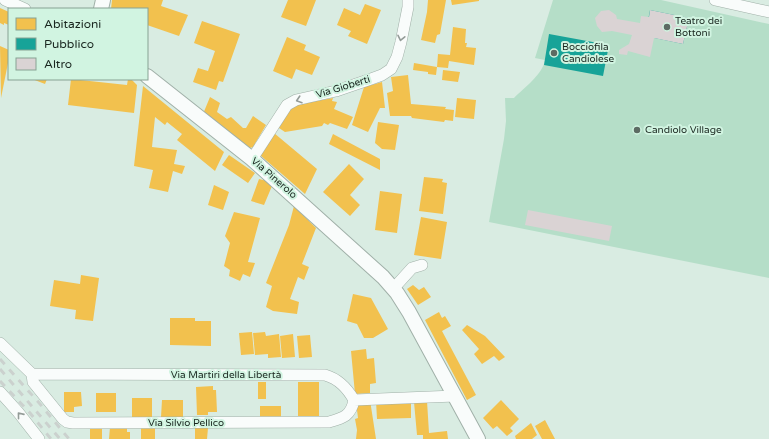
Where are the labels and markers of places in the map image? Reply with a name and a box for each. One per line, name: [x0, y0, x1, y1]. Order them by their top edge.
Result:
place label: Teatro dei Bottoni: [675, 15, 722, 39]
marker: Teatro dei Bottoni: [662, 22, 672, 32]
place label: Bocciofila Candiolese: [562, 41, 614, 65]
marker: Bocciofila Candiolese: [549, 48, 559, 58]
place label: Candiolo Village: [645, 124, 722, 136]
marker: Candiolo Village: [632, 125, 642, 135]

